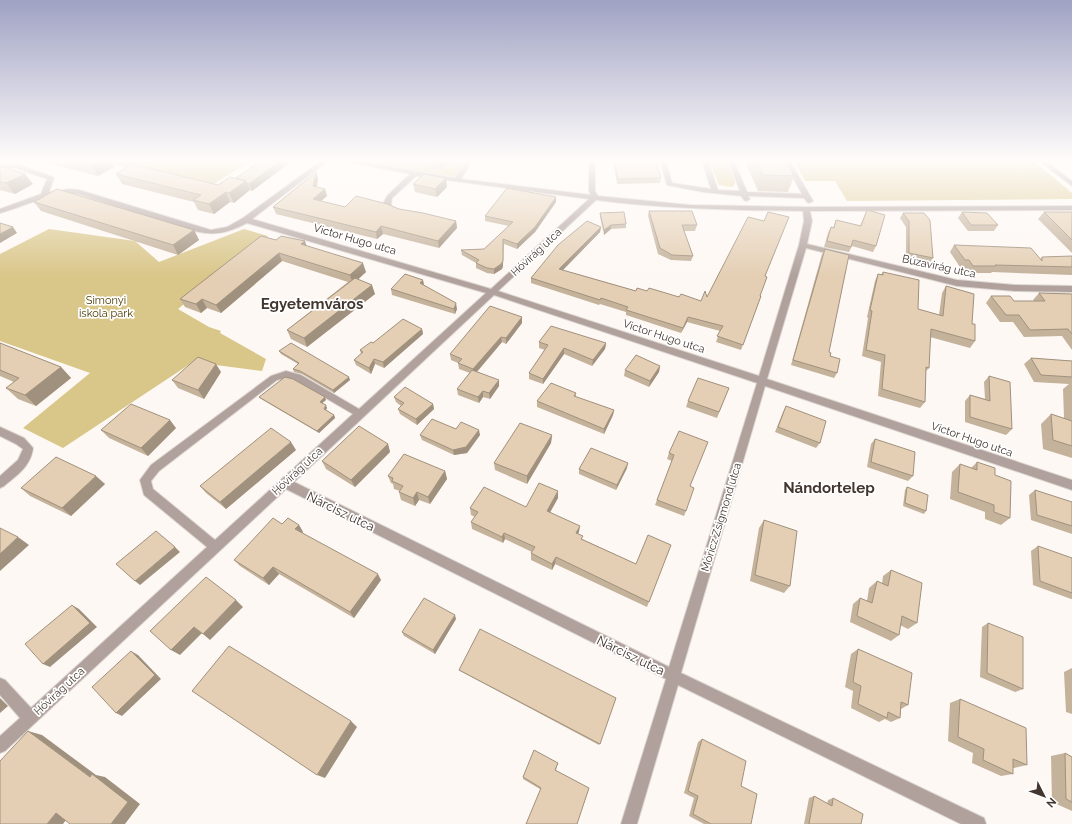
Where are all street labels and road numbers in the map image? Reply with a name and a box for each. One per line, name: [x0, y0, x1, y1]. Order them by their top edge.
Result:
street label: Victor Hugo utca: [312, 221, 398, 258]
street label: Hóvirág utca: [508, 226, 564, 279]
street label: Búzavirág utca: [901, 252, 977, 281]
street label: Victor Hugo utca: [621, 317, 706, 356]
street label: Victor Hugo utca: [929, 419, 1014, 460]
street label: Hóvirág utca: [269, 445, 325, 498]
street label: Móricz Zsigmond utca: [699, 461, 744, 573]
street label: Nárcisz utca: [304, 489, 377, 534]
street label: Nárcisz utca: [594, 633, 667, 678]
street label: Hóvirág utca: [31, 665, 87, 718]

